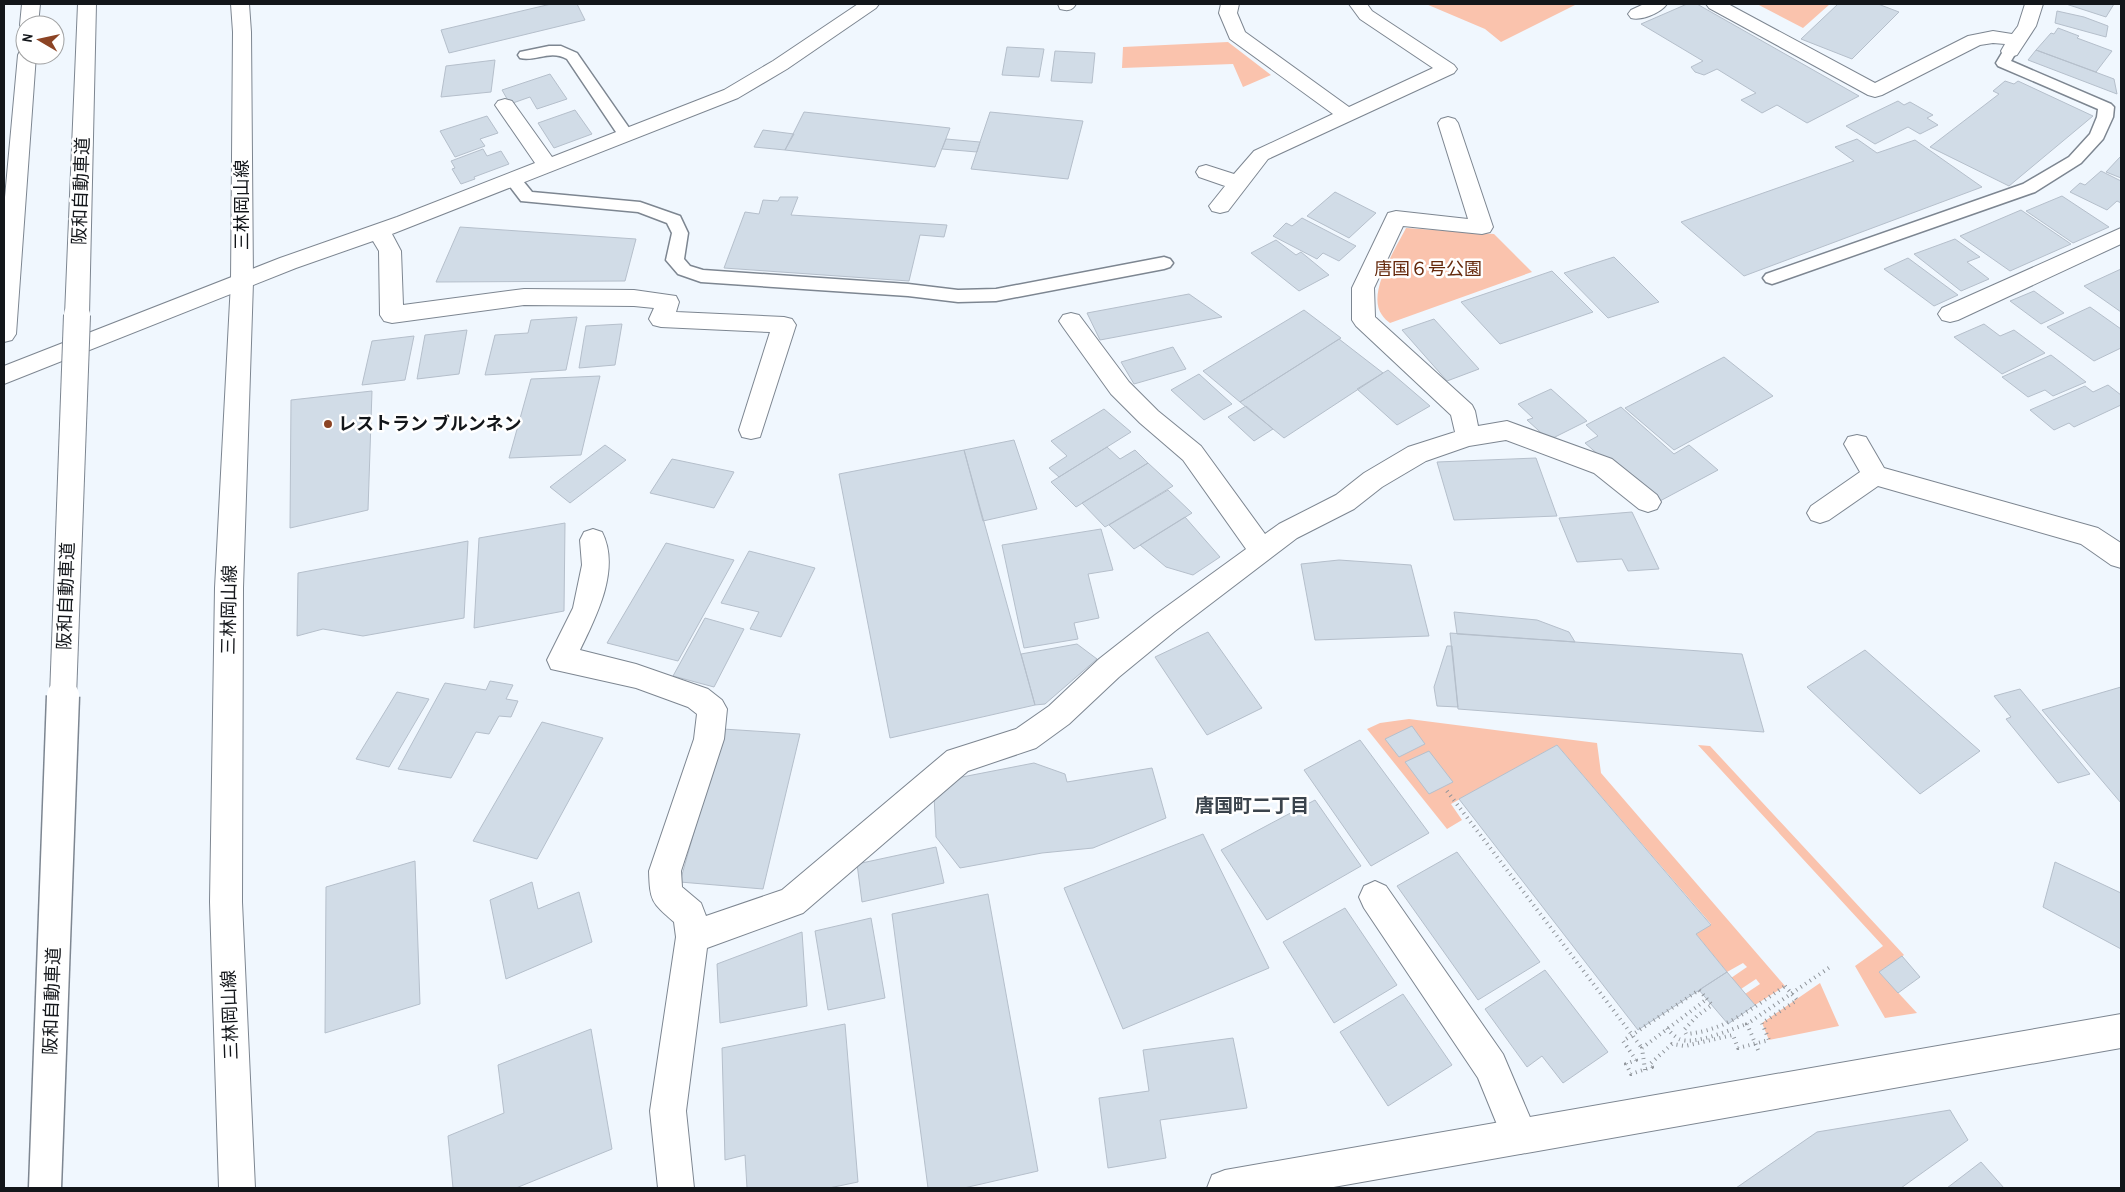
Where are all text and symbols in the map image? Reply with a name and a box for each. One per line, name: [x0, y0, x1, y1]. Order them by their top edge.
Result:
north arrow: [15, 15, 65, 65]
text: N: [18, 32, 37, 43]
street label: 阪和自動車道: [66, 137, 95, 245]
street label: 三林岡山線: [229, 160, 254, 250]
park label: 唐国６号公園: [1374, 256, 1482, 281]
place label: レストラン ブルンネン: [338, 411, 521, 436]
marker: レストラン ブルンネン: [322, 418, 334, 430]
street label: 阪和自動車道: [51, 542, 80, 650]
street label: 三林岡山線: [215, 565, 242, 655]
district label: 唐国町二丁目: [1195, 792, 1309, 818]
street label: 阪和自動車道: [37, 947, 66, 1055]
street label: 三林岡山線: [215, 970, 244, 1060]

